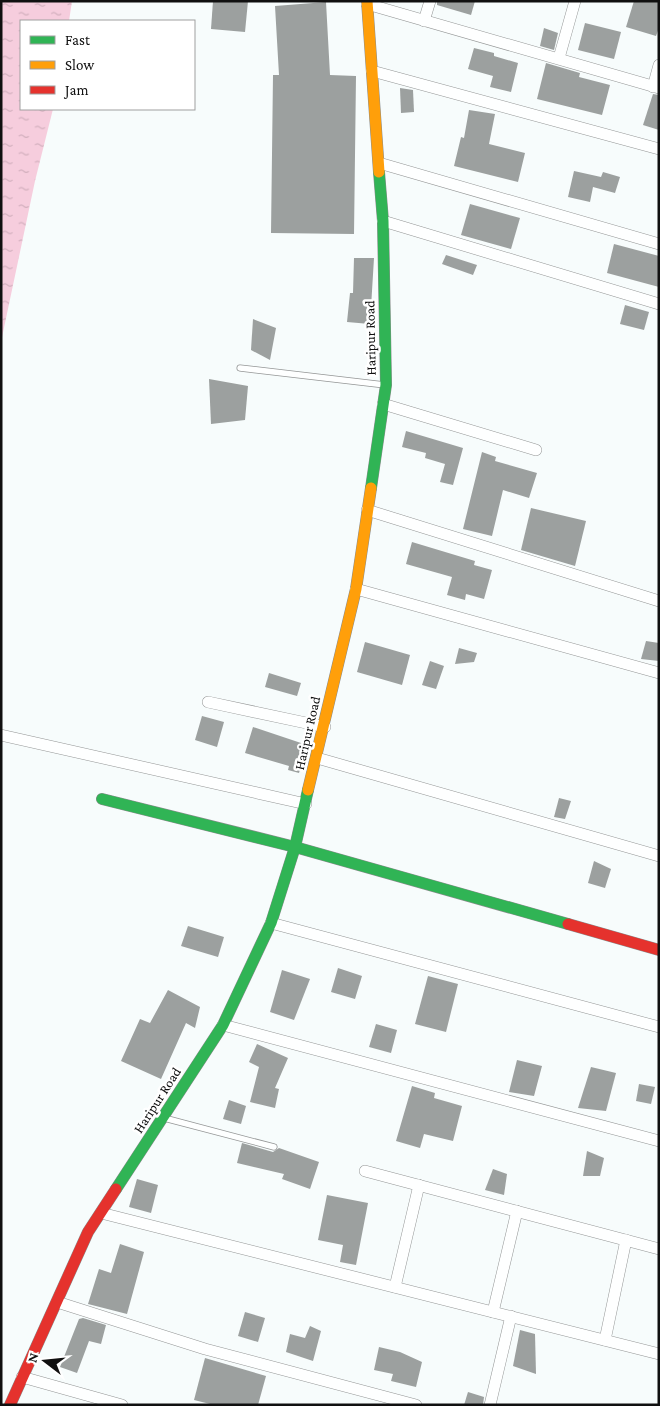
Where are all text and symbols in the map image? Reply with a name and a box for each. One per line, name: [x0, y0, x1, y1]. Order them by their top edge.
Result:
legend: [20, 20, 195, 110]
text: Fast: [65, 32, 91, 48]
text: Slow: [65, 57, 95, 73]
text: Jam: [63, 82, 88, 99]
street label: Haripur Road: [361, 300, 379, 376]
street label: Haripur Road: [291, 694, 323, 771]
street label: Haripur Road: [130, 1064, 184, 1136]
north arrow: [20, 1336, 70, 1386]
text: N: [23, 1350, 42, 1364]

